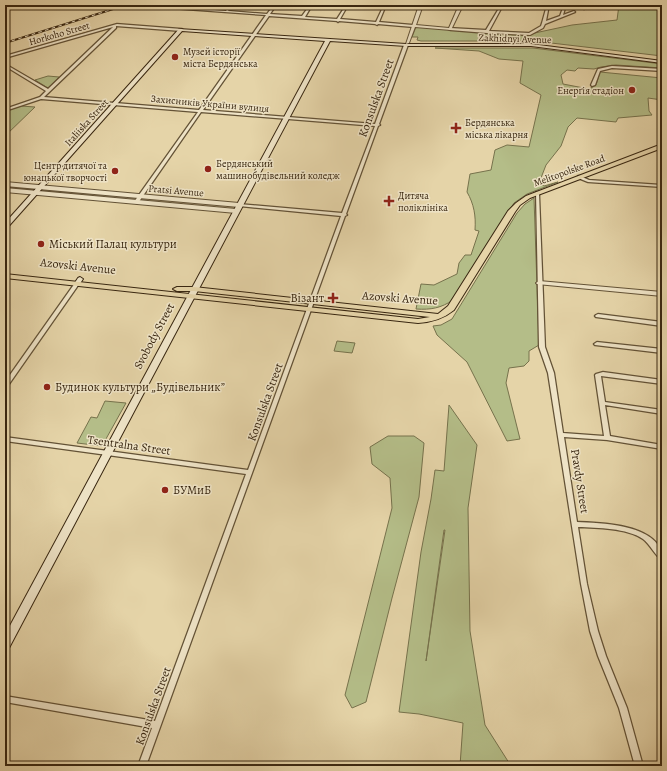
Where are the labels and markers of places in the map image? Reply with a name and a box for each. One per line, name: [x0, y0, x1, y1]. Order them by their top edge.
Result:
place label: Музей історії міста Бердянська: [183, 45, 258, 71]
marker: Музей історії міста Бердянська: [170, 52, 180, 62]
place label: Енерґія стадіон: [557, 84, 624, 98]
marker: Енерґія стадіон: [627, 85, 637, 95]
place label: Бердянська міська лікарня: [465, 116, 528, 142]
marker: Бердянська міська лікарня: [450, 122, 462, 134]
place label: Бердянський машинобудівельний коледж: [216, 157, 340, 182]
place label: Центр дитячої та юнацької творчості: [24, 159, 107, 185]
marker: Бердянський машинобудівельний коледж: [203, 164, 213, 174]
marker: Центр дитячої та юнацької творчості: [110, 166, 120, 176]
place label: Дитяча поліклініка: [398, 189, 448, 214]
marker: Дитяча поліклініка: [383, 195, 395, 207]
place label: Міський Палац культури: [49, 236, 177, 252]
marker: Міський Палац культури: [36, 239, 46, 249]
place label: Візант: [291, 290, 325, 306]
marker: Візант: [327, 292, 339, 304]
place label: Будинок культури „Будівельник”: [55, 379, 225, 395]
marker: Будинок культури „Будівельник”: [42, 382, 52, 392]
place label: БУМиБ: [173, 482, 211, 498]
marker: БУМиБ: [160, 485, 170, 495]

